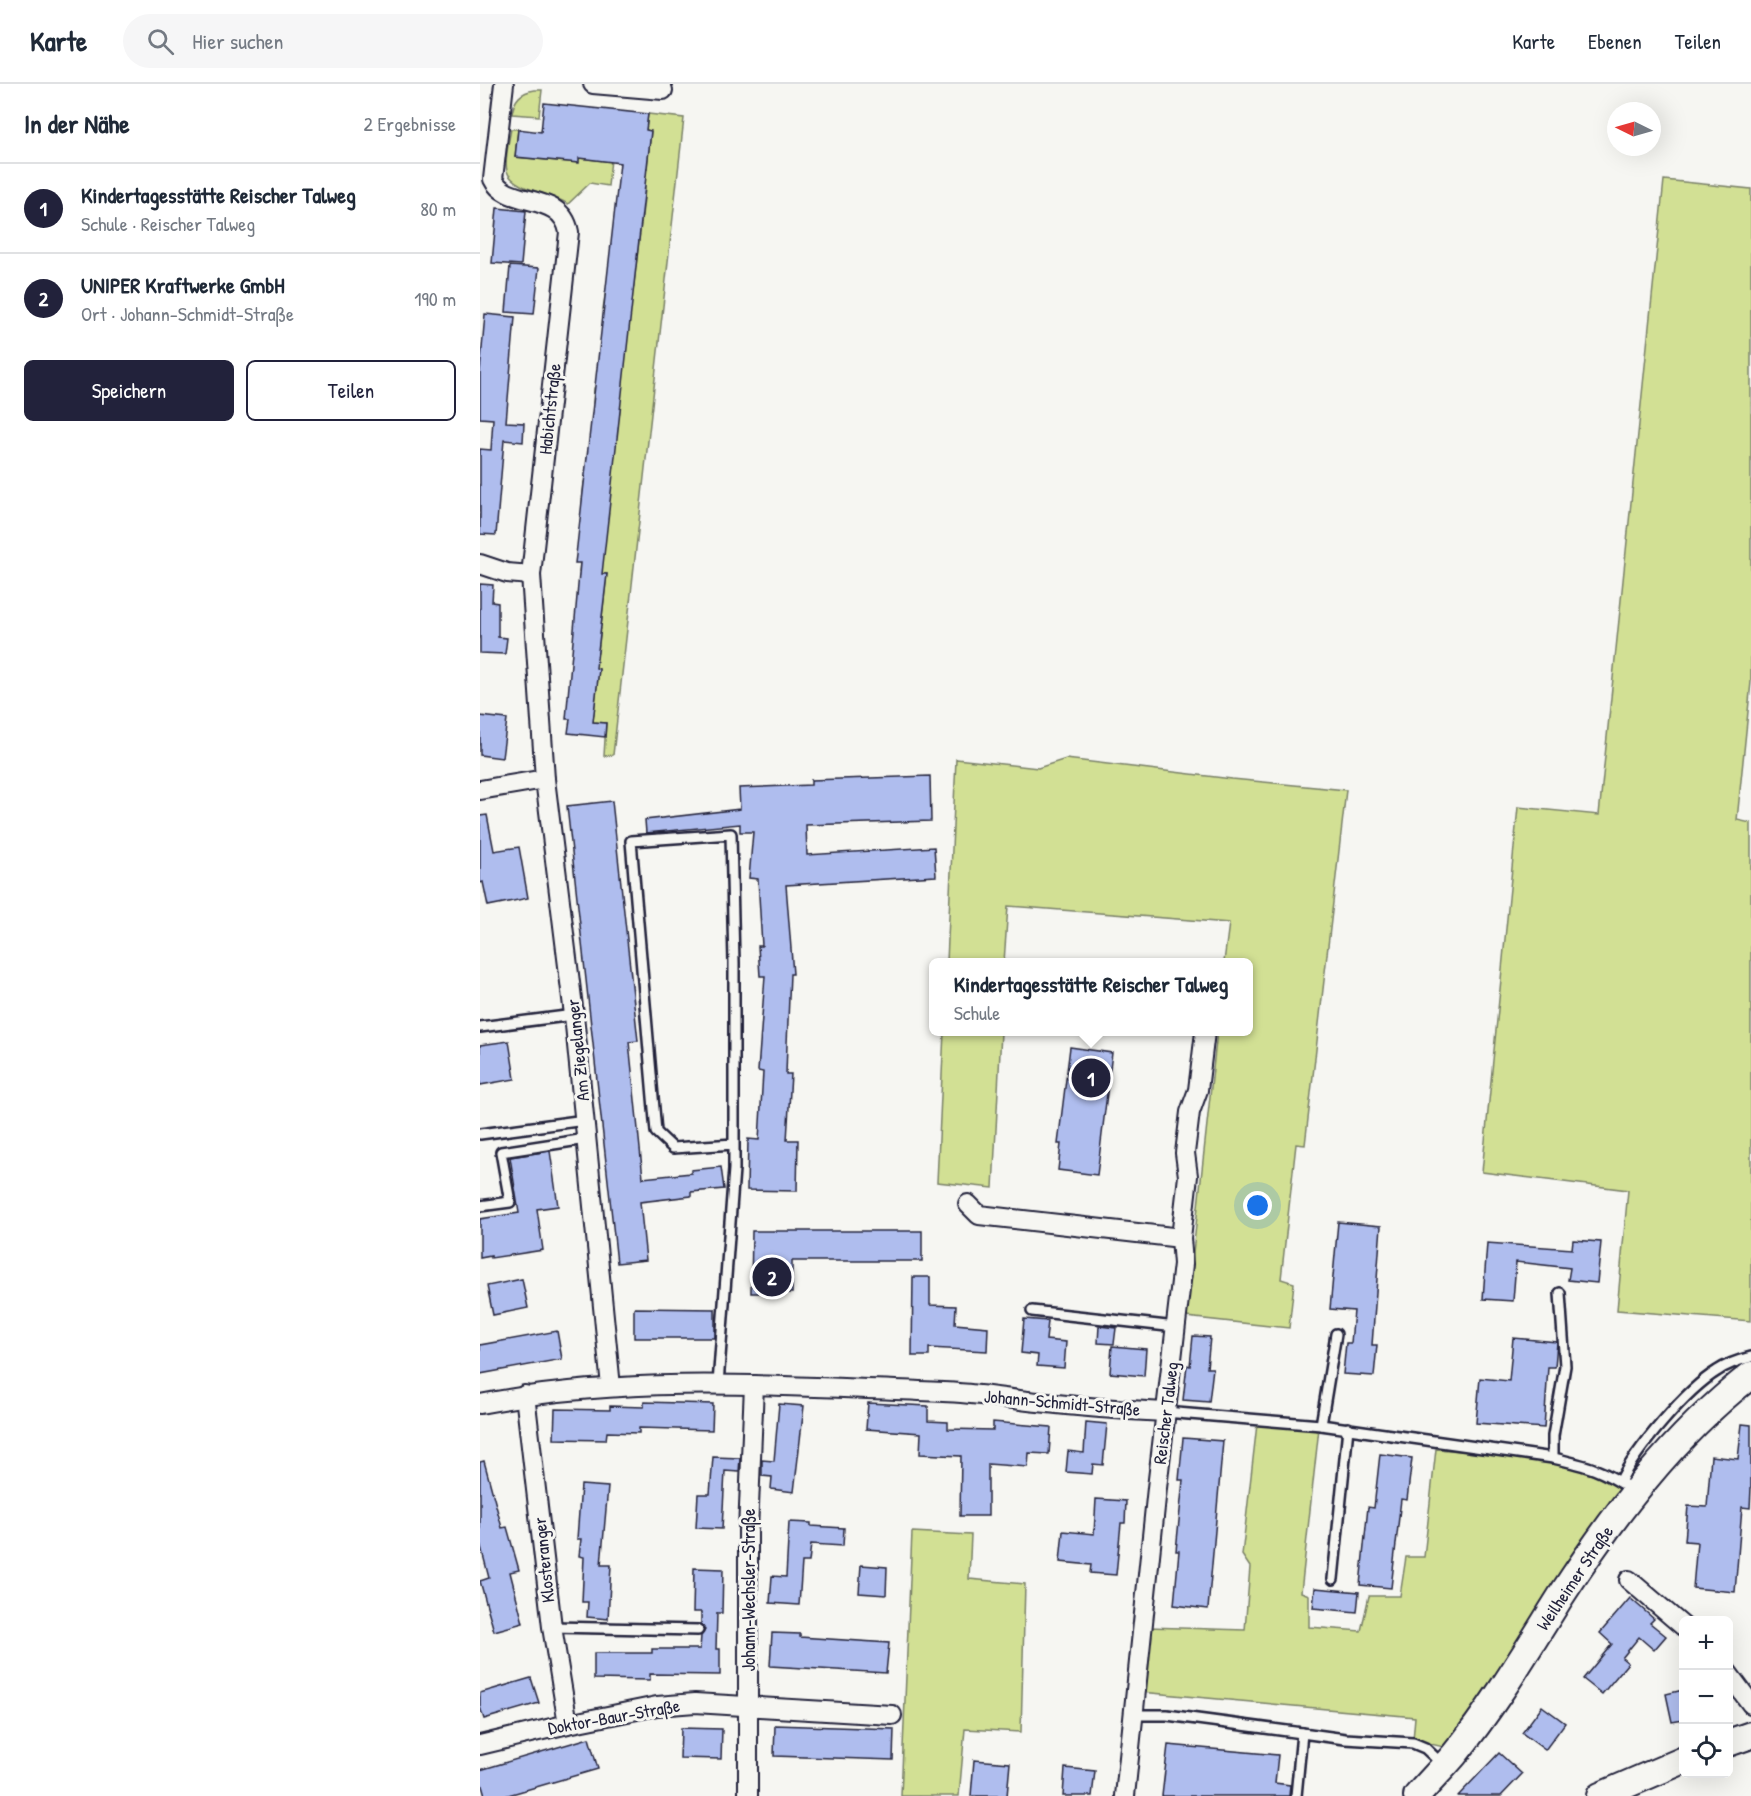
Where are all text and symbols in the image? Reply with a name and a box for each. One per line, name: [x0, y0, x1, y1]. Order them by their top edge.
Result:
search box: [123, 14, 543, 68]
text: Karte: [30, 22, 87, 60]
icon: search: [144, 25, 177, 58]
text: Hier suchen: [192, 26, 283, 56]
text: Karte: [1512, 27, 1555, 56]
text: Ebenen: [1588, 27, 1642, 56]
text: Teilen: [1675, 27, 1721, 56]
north arrow: [1607, 102, 1661, 156]
text: In der Nähe: [24, 106, 130, 141]
text: 2 Ergebnisse: [364, 110, 456, 137]
text: Kindertagesstätte Reischer Talweg: [81, 180, 356, 210]
text: 1: [40, 195, 47, 222]
text: 80 m: [420, 195, 456, 222]
text: Schule · Reischer Talweg: [81, 210, 255, 237]
text: UNIPER Kraftwerke GmbH: [81, 270, 285, 300]
text: 2: [39, 285, 48, 312]
text: 190 m: [414, 285, 456, 312]
text: Ort · Johann-Schmidt-Straße: [81, 300, 294, 327]
button: Speichern: [24, 360, 234, 421]
button: Teilen: [246, 360, 456, 421]
street label: Habichtstraße: [532, 362, 567, 456]
popup: [929, 958, 1253, 1036]
text: Kindertagesstätte Reischer Talweg: [954, 969, 1228, 999]
street label: Am Ziegelanger: [560, 998, 595, 1102]
text: Schule: [954, 999, 1000, 1026]
pin: 1: [1072, 1056, 1110, 1100]
your location: [1243, 1191, 1272, 1220]
pin: 2: [752, 1254, 792, 1300]
street label: Reischer Talweg: [1147, 1360, 1184, 1466]
street label: Johann-Schmidt-Straße: [983, 1383, 1141, 1422]
street label: Johann-Wechsler-Straße: [736, 1508, 761, 1672]
street label: Klosteranger: [527, 1516, 560, 1604]
street label: Weilheimer Straße: [1530, 1520, 1619, 1635]
map controls: [1679, 1616, 1733, 1778]
button: +: [1679, 1616, 1733, 1670]
button: −: [1679, 1670, 1733, 1724]
street label: Doktor-Baur-Straße: [546, 1693, 682, 1740]
button: locate: [1679, 1724, 1733, 1778]

